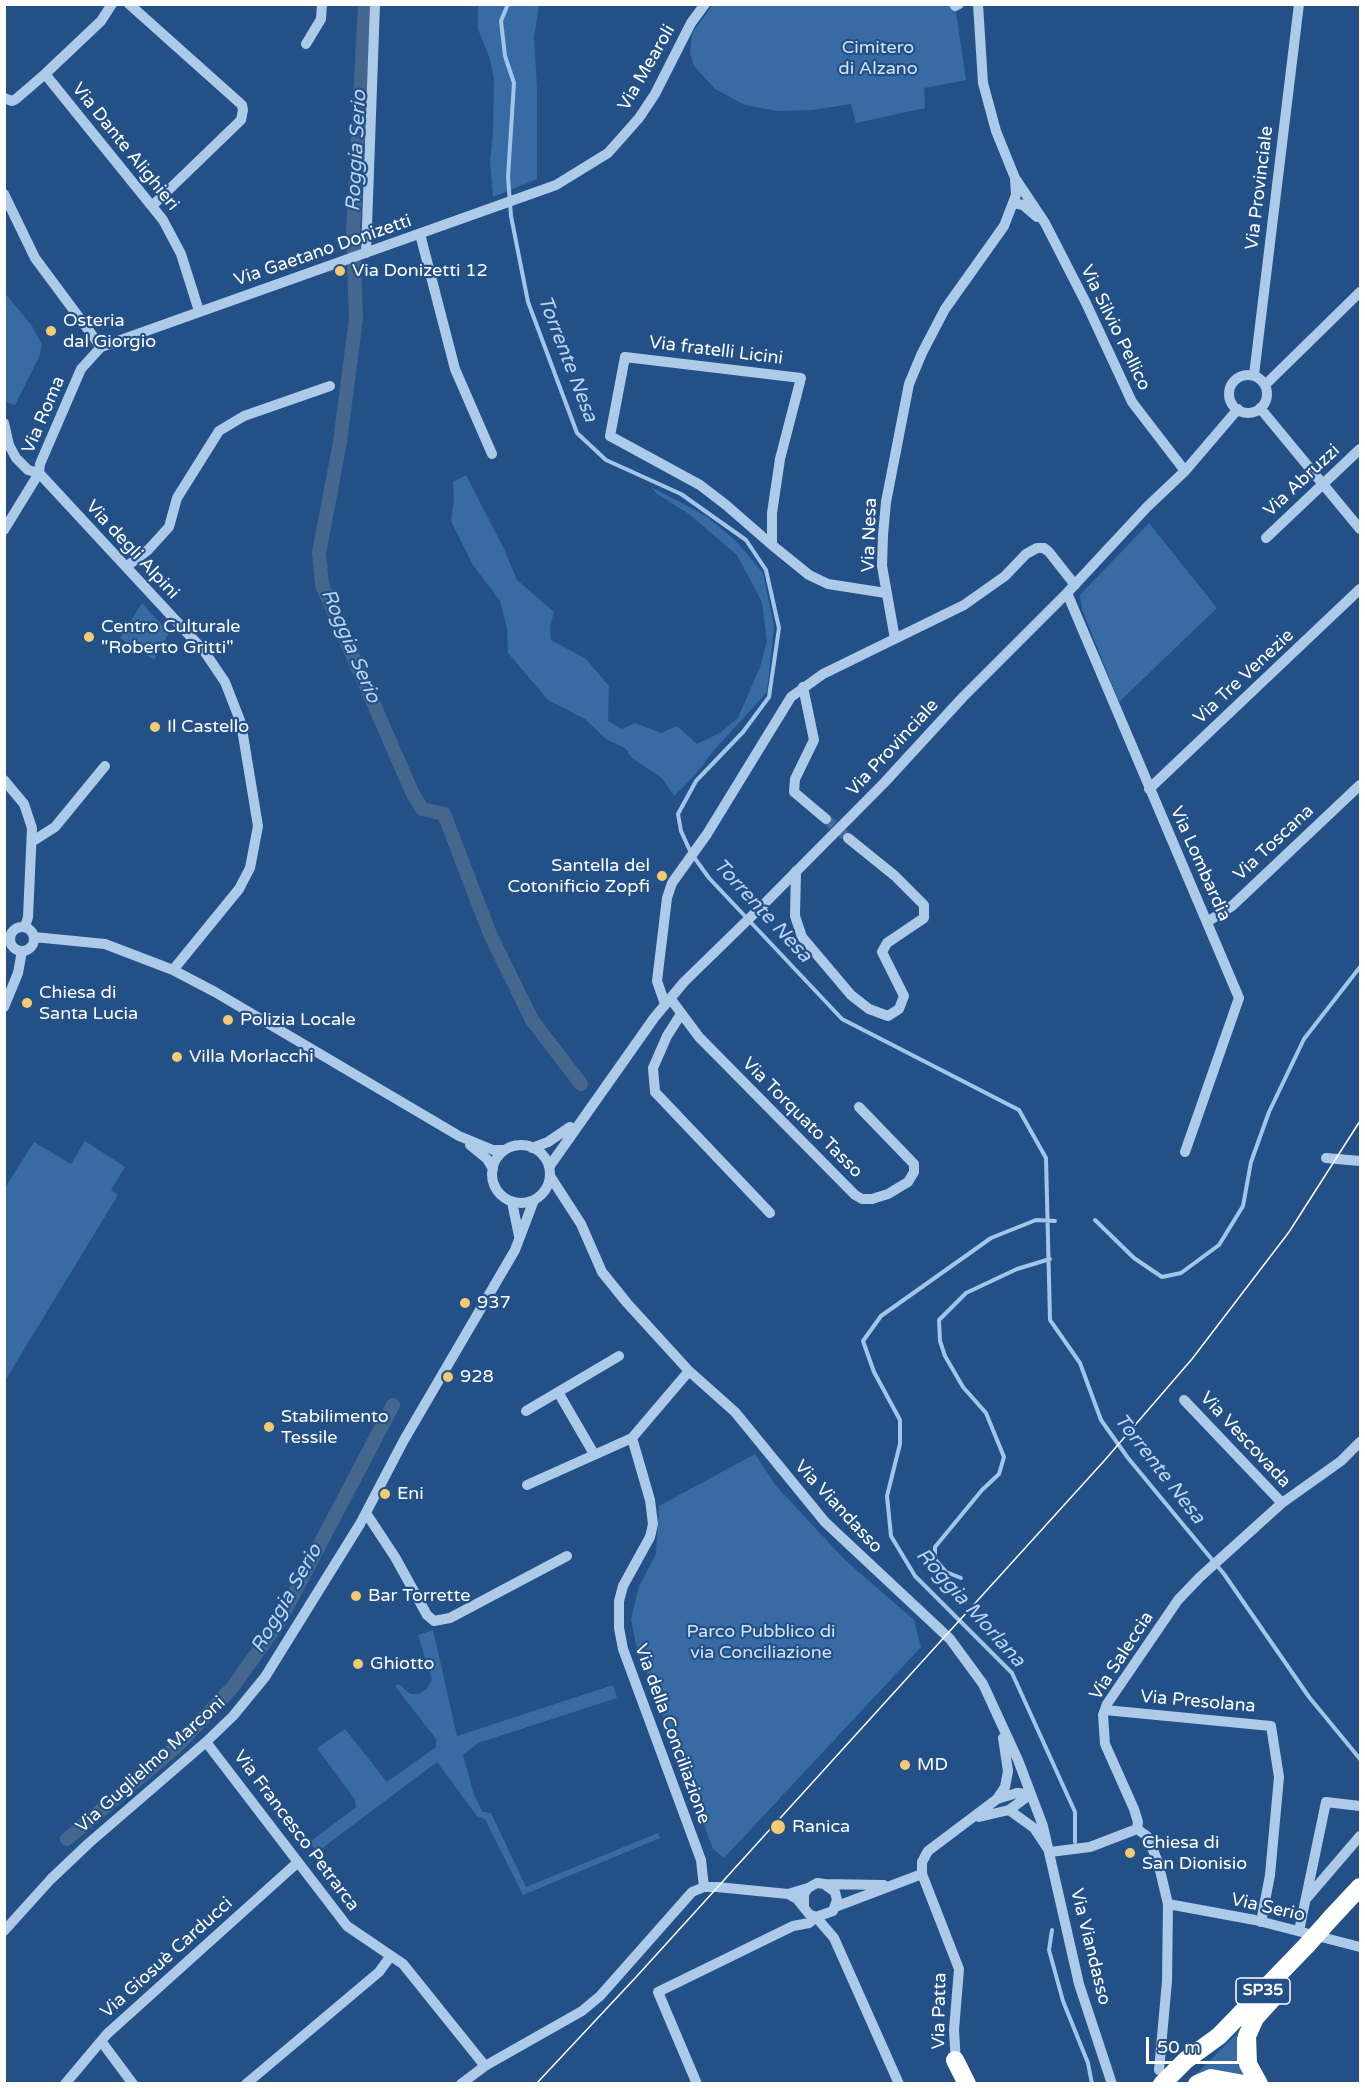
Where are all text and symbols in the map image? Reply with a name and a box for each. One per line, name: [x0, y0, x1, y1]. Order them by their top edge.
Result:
street label: Via Mearoli: [614, 21, 680, 115]
park label: Cimitero di Alzano: [838, 37, 918, 80]
street label: Via Dante Alighieri: [67, 79, 183, 215]
water label: Roggia Serio: [342, 90, 372, 212]
street label: Via Provinciale: [1242, 125, 1278, 251]
street label: Via Gaetano Donizetti: [232, 211, 414, 291]
place label: Via Donizetti 12: [352, 260, 488, 282]
street label: Via Silvio Pellico: [1075, 262, 1155, 394]
marker: Via Donizetti 12: [333, 264, 347, 278]
water label: Torrente Nesa: [532, 292, 602, 426]
place label: Osteria dal Giorgio: [63, 310, 156, 352]
marker: Osteria dal Giorgio: [44, 324, 58, 338]
street label: Via fratelli Licini: [648, 332, 784, 370]
street label: Via Roma: [18, 373, 70, 457]
street label: Via Abruzzi: [1259, 440, 1345, 522]
street label: Via degli Alpini: [81, 496, 183, 604]
street label: Via Nesa: [858, 497, 882, 573]
water label: Roggia Serio: [315, 585, 385, 707]
place label: Centro Culturale "Roberto Gritti": [101, 616, 241, 658]
street label: Via Tre Venezie: [1189, 625, 1299, 729]
marker: Centro Culturale "Roberto Gritti": [82, 630, 96, 644]
street label: Via Provinciale: [843, 695, 943, 801]
place label: Il Castello: [167, 716, 249, 738]
marker: Il Castello: [148, 720, 162, 734]
street label: Via Toscana: [1229, 800, 1319, 886]
street label: Via Lombardia: [1165, 803, 1235, 925]
water label: Torrente Nesa: [708, 854, 816, 968]
place label: Santella del Cotonificio Zopfi: [507, 855, 650, 898]
marker: Santella del Cotonificio Zopfi: [655, 869, 669, 883]
place label: Chiesa di Santa Lucia: [39, 982, 138, 1024]
marker: Chiesa di Santa Lucia: [20, 996, 34, 1010]
place label: Polizia Locale: [240, 1009, 356, 1031]
marker: Polizia Locale: [221, 1013, 235, 1027]
place label: Villa Morlacchi: [189, 1046, 314, 1068]
marker: Villa Morlacchi: [170, 1050, 184, 1064]
street label: Via Torquato Tasso: [737, 1053, 867, 1183]
place label: 937: [477, 1292, 511, 1314]
marker: 937: [458, 1296, 472, 1310]
place label: 928: [460, 1366, 494, 1388]
marker: 928: [441, 1370, 455, 1384]
street label: Via Vescovada: [1195, 1388, 1295, 1492]
place label: Stabilimento Tessile: [281, 1406, 389, 1448]
water label: Torrente Nesa: [1109, 1409, 1209, 1529]
marker: Stabilimento Tessile: [262, 1420, 276, 1434]
street label: Via Viandasso: [789, 1456, 887, 1558]
place label: Eni: [397, 1483, 424, 1505]
marker: Eni: [378, 1487, 392, 1501]
water label: Roggia Serio: [246, 1540, 328, 1658]
water label: Roggia Morlana: [910, 1544, 1030, 1672]
place label: Bar Torrette: [368, 1585, 470, 1607]
marker: Bar Torrette: [349, 1589, 363, 1603]
street label: Via Saleccia: [1085, 1608, 1159, 1704]
park label: Parco Pubblico di via Conciliazione: [686, 1621, 836, 1664]
street label: Via della Conciliazione: [629, 1641, 715, 1827]
place label: Ghiotto: [370, 1653, 435, 1675]
marker: Ghiotto: [351, 1657, 365, 1671]
street label: Via Presolana: [1139, 1686, 1257, 1718]
street label: Via Guglielmo Marconi: [72, 1692, 230, 1838]
street label: Via Francesco Petrarca: [228, 1746, 364, 1916]
place label: MD: [917, 1754, 948, 1776]
marker: MD: [898, 1758, 912, 1772]
place label: Ranica: [792, 1816, 850, 1838]
marker: Ranica: [769, 1818, 787, 1836]
place label: Chiesa di San Dionisio: [1142, 1832, 1247, 1874]
marker: Chiesa di San Dionisio: [1123, 1846, 1137, 1860]
street label: Via Viandasso: [1065, 1887, 1115, 2007]
street label: Via Serio: [1229, 1889, 1307, 1927]
street label: Via Giosuè Carducci: [97, 1893, 237, 2023]
street label: Via Patta: [929, 1972, 951, 2050]
road number: SP35: [1236, 1978, 1290, 2004]
scale bar: [1149, 2025, 1244, 2063]
text: 50 m: [1157, 2036, 1201, 2058]

